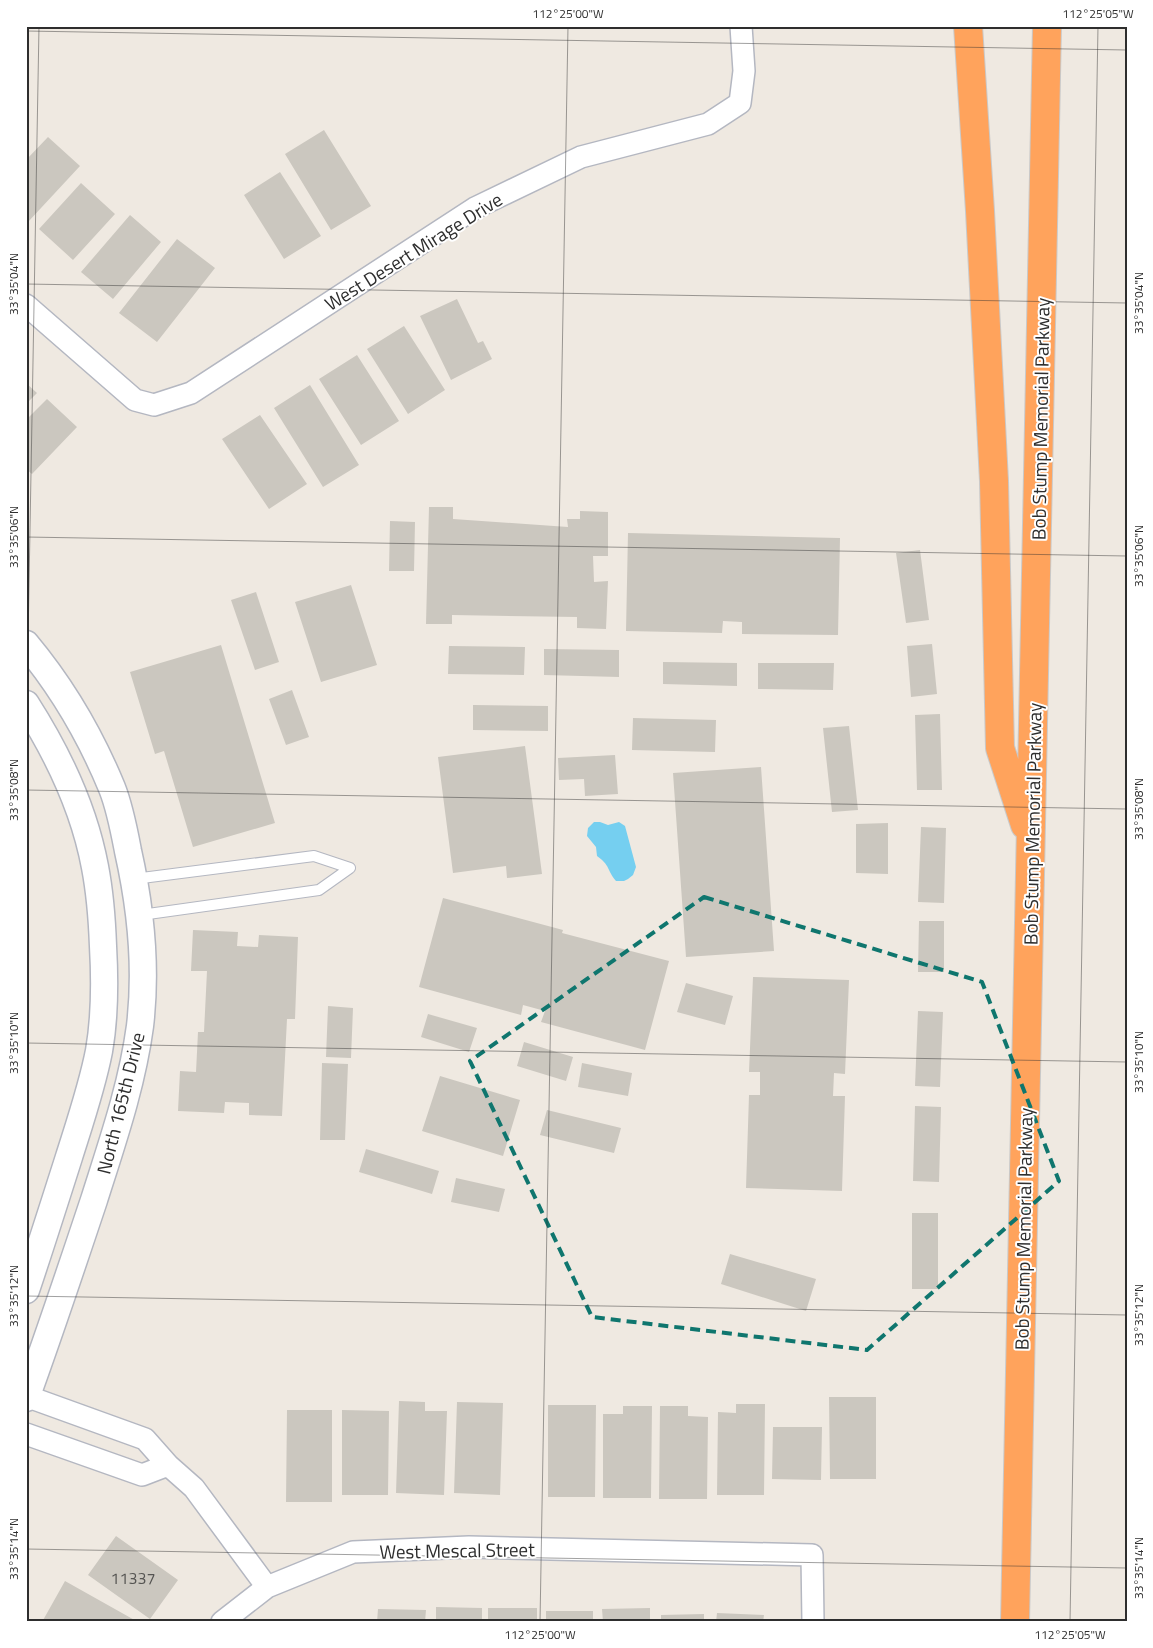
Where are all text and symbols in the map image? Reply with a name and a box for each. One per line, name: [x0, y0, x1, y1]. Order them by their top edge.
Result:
text: 112°25'00"W: [532, 4, 604, 23]
text: 112°25'05"W: [1062, 4, 1134, 23]
street label: West Desert Mirage Drive: [318, 184, 508, 318]
text: 33°35'04"N: [4, 253, 23, 315]
text: 33°35'04"N: [1129, 272, 1148, 334]
street label: Bob Stump Memorial Parkway: [1023, 298, 1057, 540]
text: 33°35'06"N: [4, 506, 23, 568]
text: 33°35'06"N: [1129, 525, 1148, 587]
street label: Bob Stump Memorial Parkway: [1015, 703, 1049, 945]
text: 33°35'08"N: [4, 759, 23, 821]
text: 33°35'08"N: [1129, 778, 1148, 840]
text: 33°35'10"N: [4, 1012, 23, 1074]
street label: North 165th Drive: [88, 1029, 152, 1177]
text: 33°35'10"N: [1129, 1031, 1148, 1093]
street label: Bob Stump Memorial Parkway: [1006, 1108, 1040, 1350]
text: 33°35'12"N: [4, 1265, 23, 1327]
text: 33°35'12"N: [1129, 1284, 1148, 1346]
text: 33°35'14"N: [4, 1518, 23, 1580]
street label: West Mescal Street: [379, 1534, 535, 1566]
text: 33°35'14"N: [1129, 1537, 1148, 1599]
house number: 11337: [111, 1566, 155, 1590]
text: 112°25'00"W: [504, 1625, 576, 1644]
text: 112°25'05"W: [1034, 1625, 1106, 1644]

